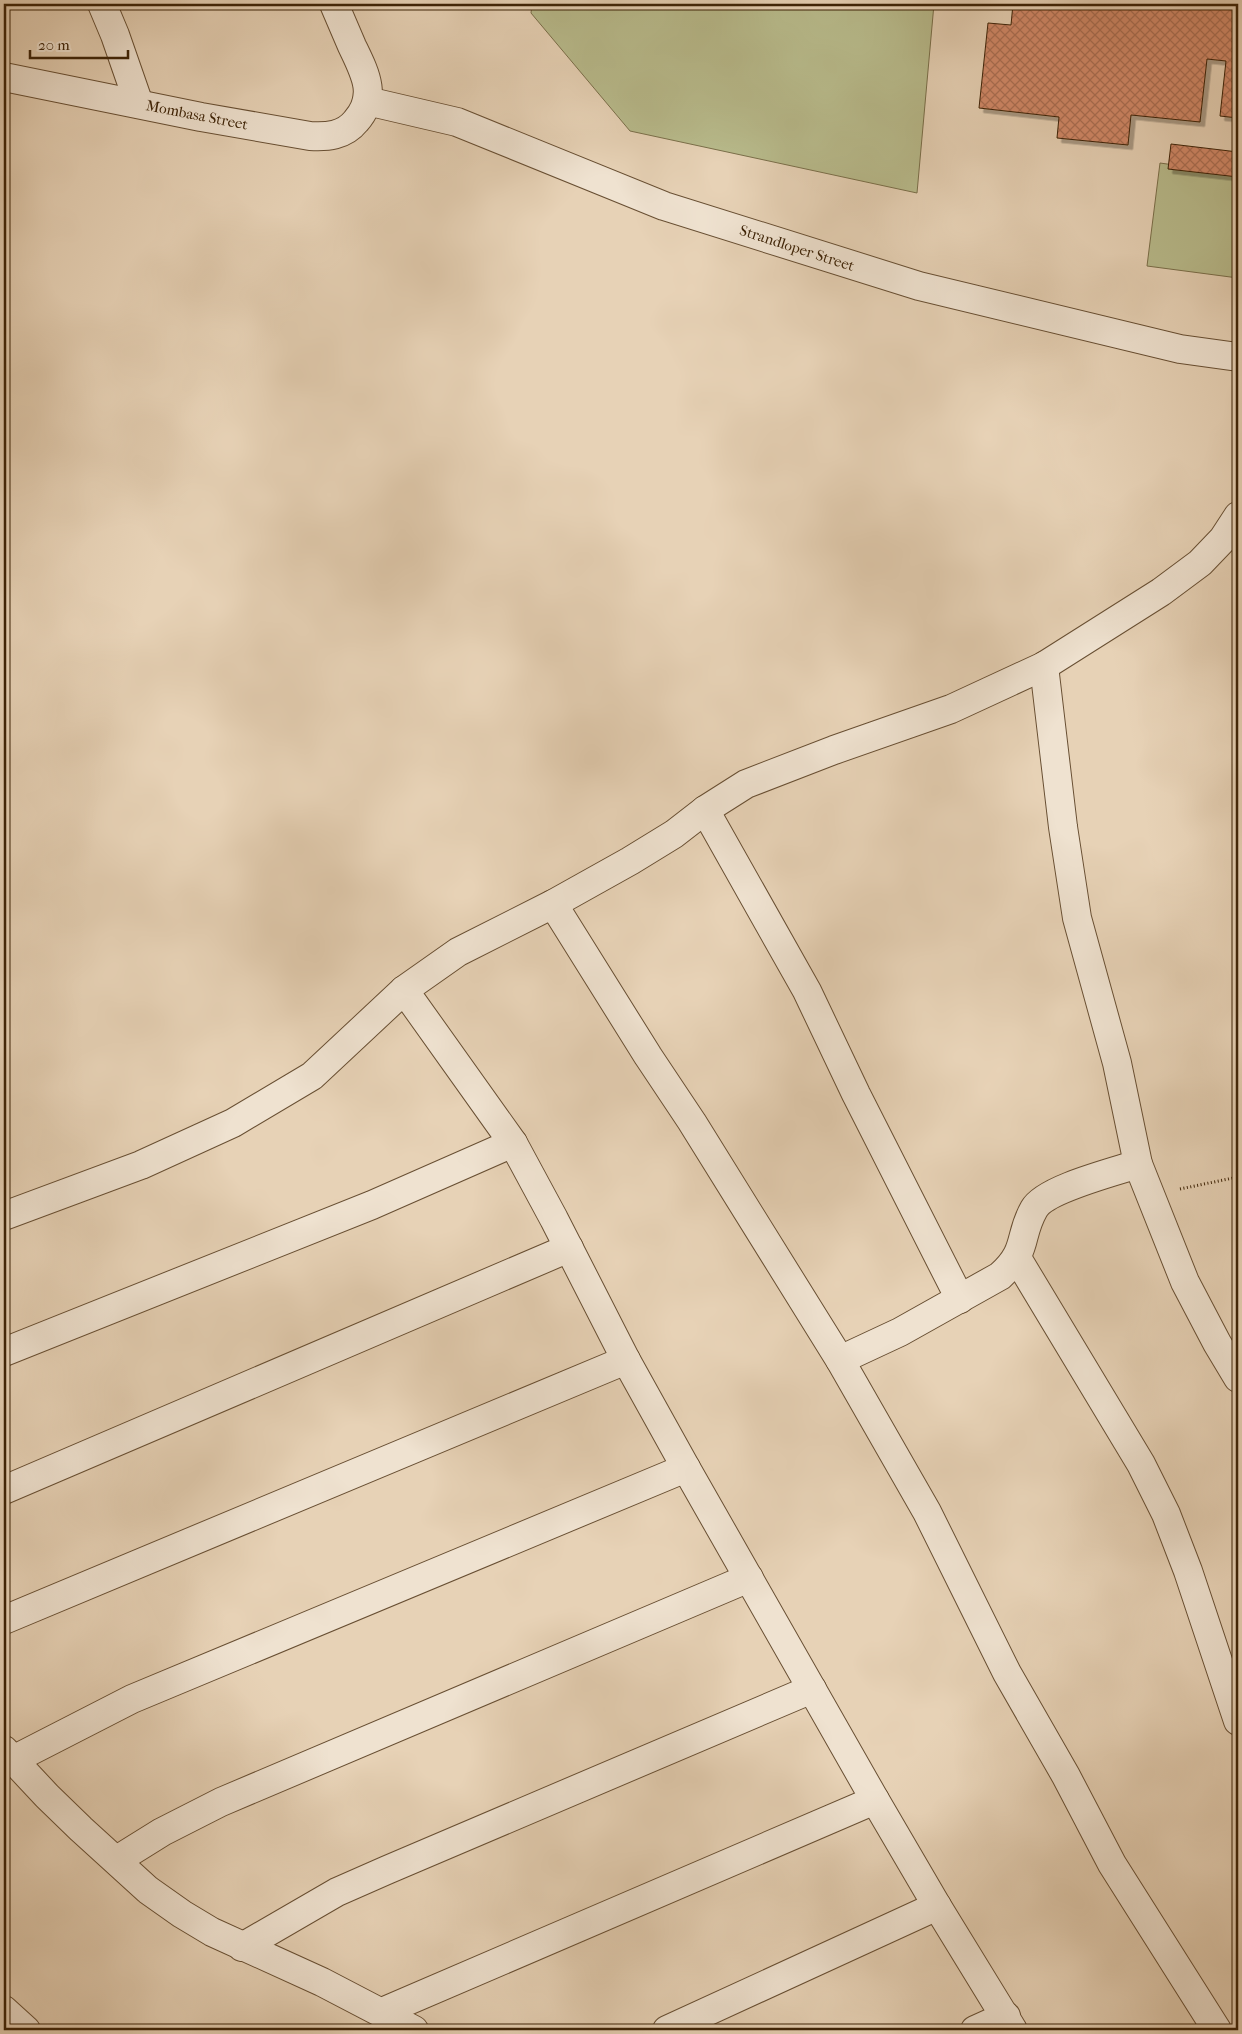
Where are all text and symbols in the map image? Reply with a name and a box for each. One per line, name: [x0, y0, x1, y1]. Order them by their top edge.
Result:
scale bar: [30, 28, 128, 60]
text: 20 m: [38, 36, 70, 54]
street label: Mombasa Street: [144, 96, 250, 134]
street label: Strandloper Street: [737, 221, 857, 275]

